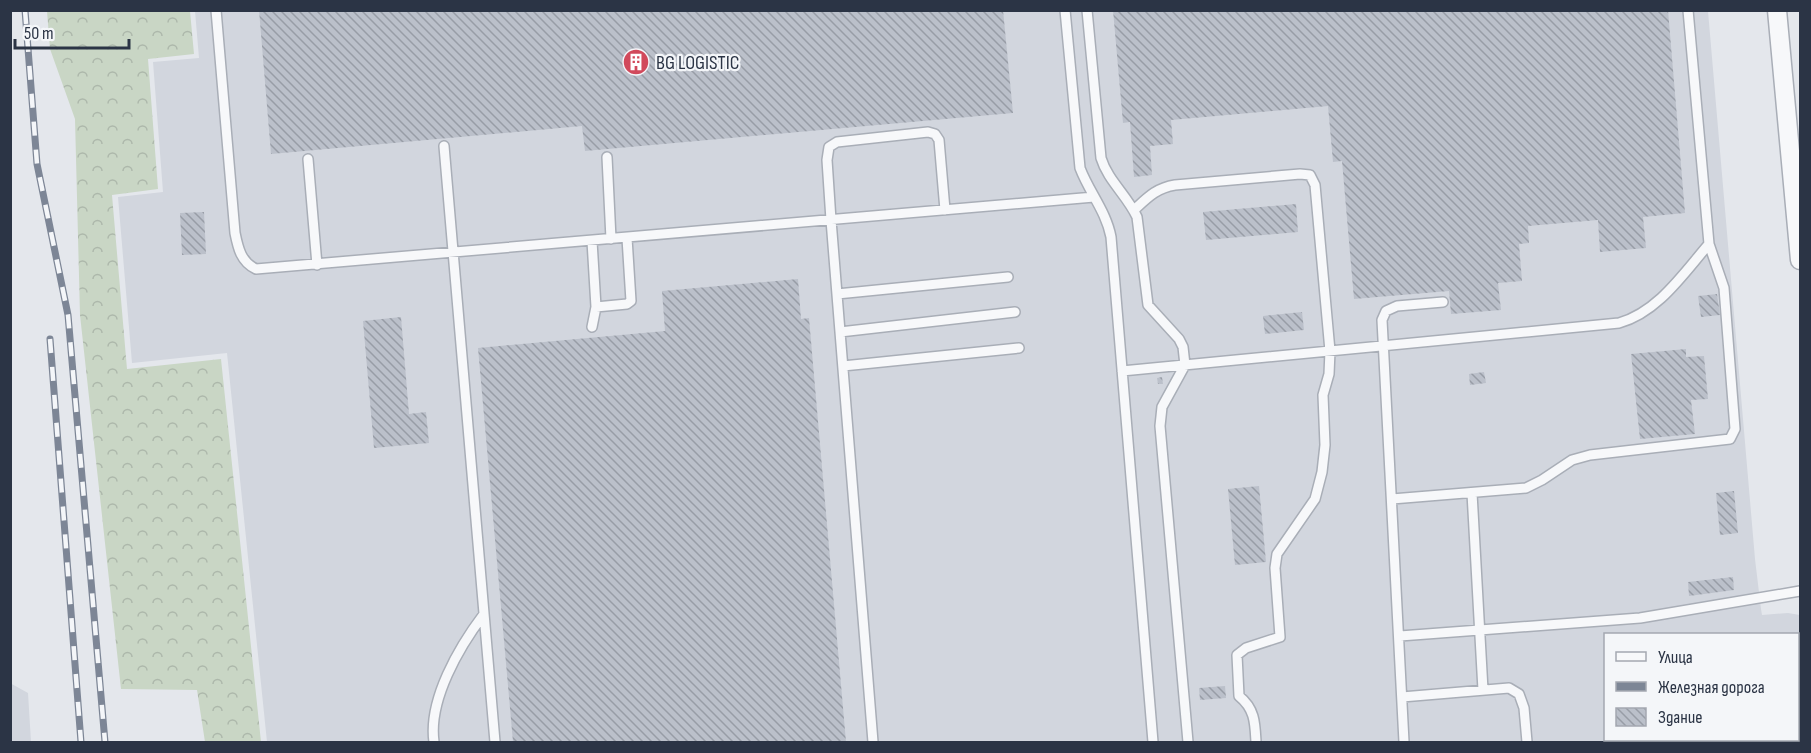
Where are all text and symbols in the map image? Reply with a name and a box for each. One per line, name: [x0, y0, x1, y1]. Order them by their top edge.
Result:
scale bar: [15, 12, 129, 50]
text: 50 m: [24, 23, 54, 44]
building icon: BG LOGISTIC: [621, 47, 651, 77]
place label: BG LOGISTIC: [656, 51, 739, 75]
legend: [1604, 633, 1799, 741]
text: Улица: [1658, 647, 1693, 668]
text: Железная дорога: [1658, 677, 1765, 698]
text: Здание: [1658, 707, 1703, 728]

